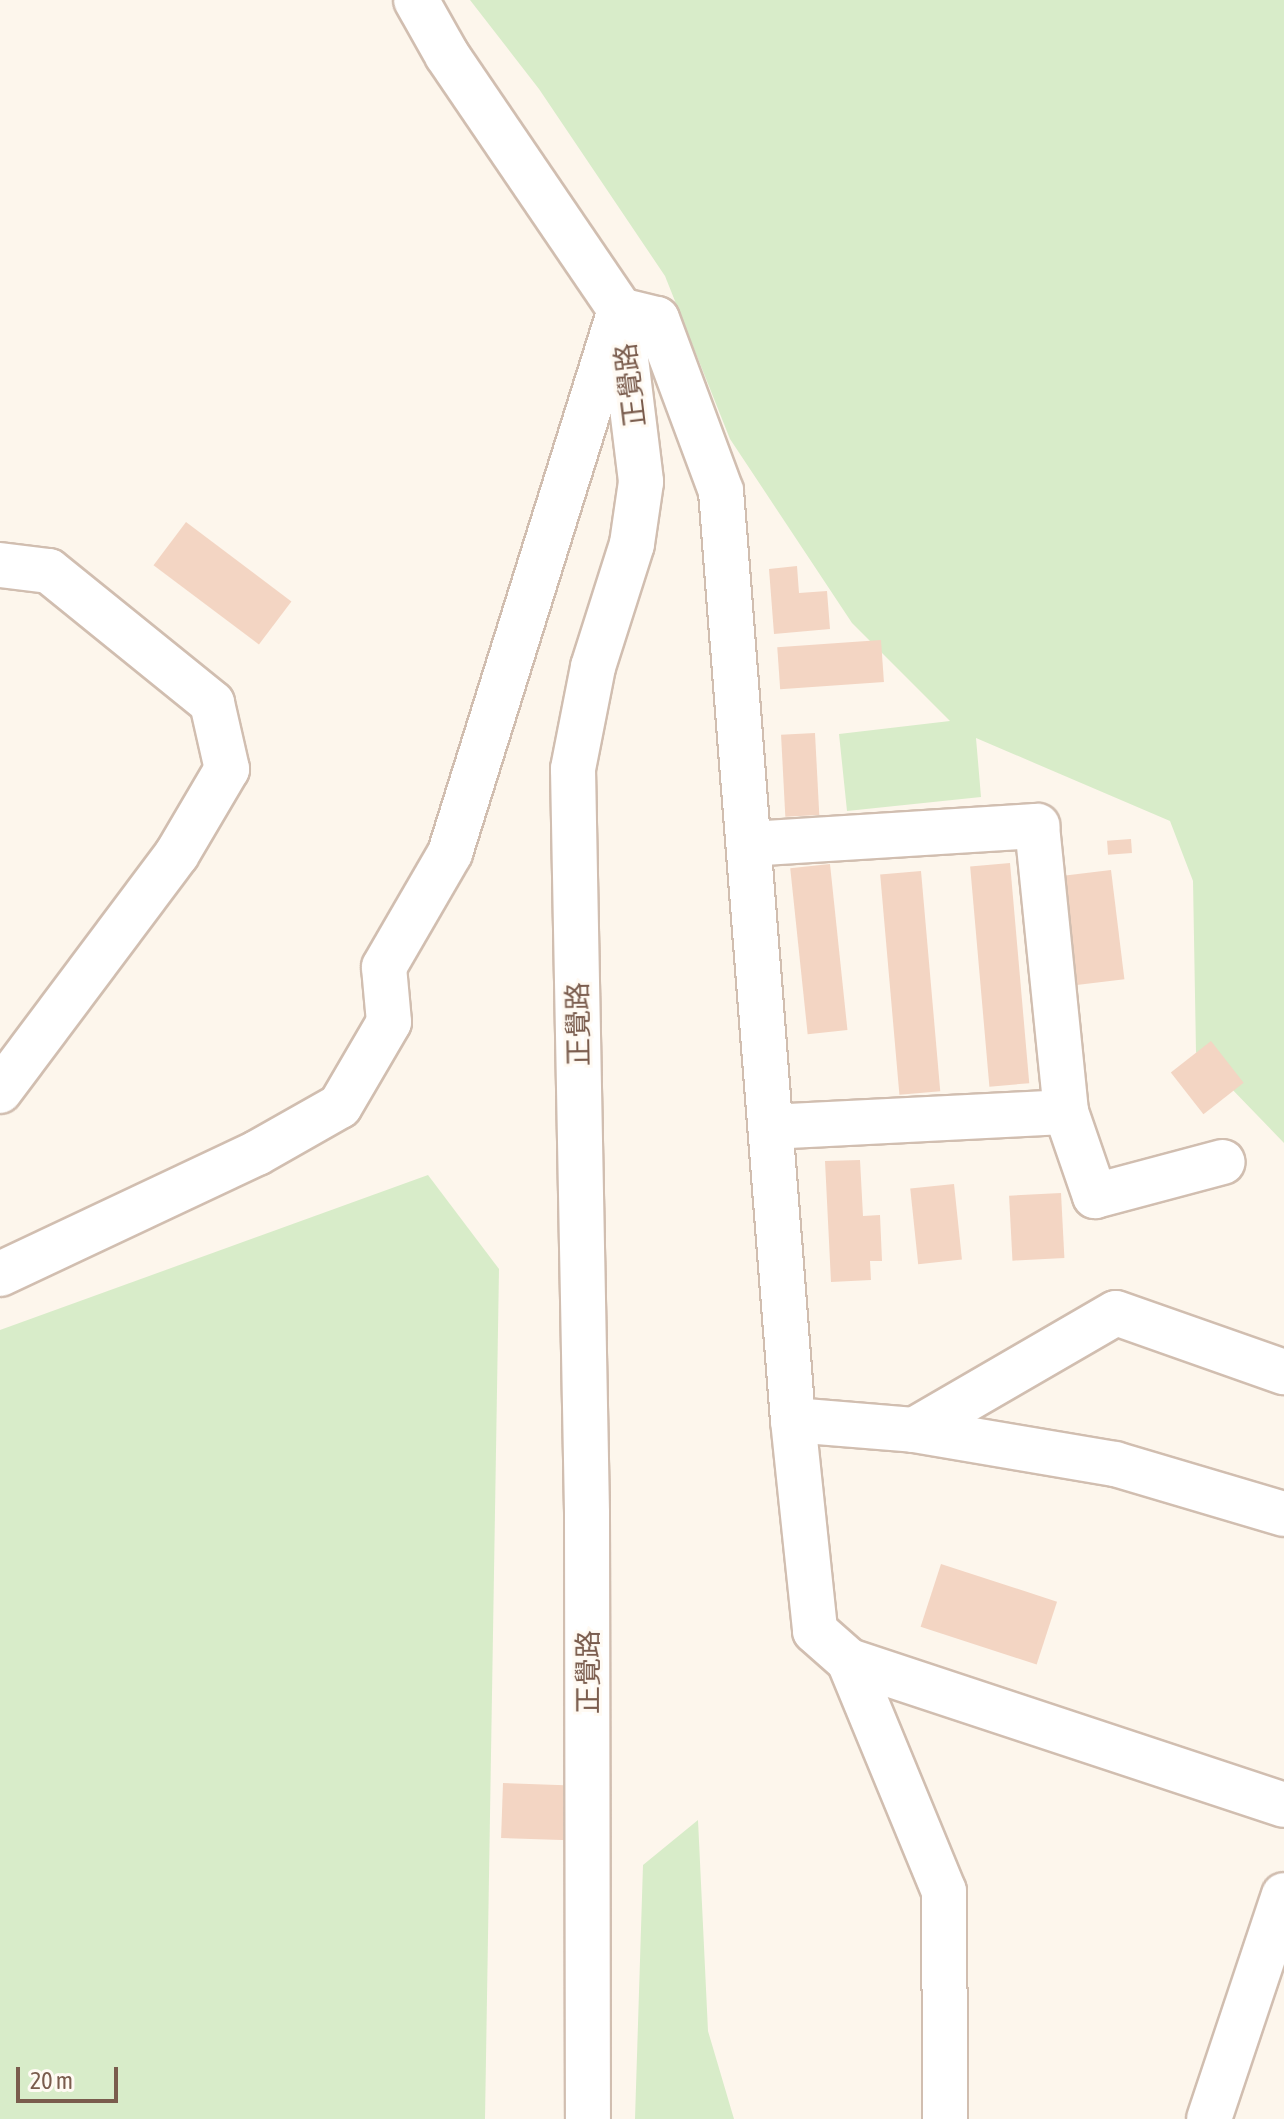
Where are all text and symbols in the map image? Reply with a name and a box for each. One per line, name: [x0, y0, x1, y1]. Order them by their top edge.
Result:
street label: 正覺路: [608, 341, 652, 429]
street label: 正覺路: [560, 982, 596, 1066]
street label: 正覺路: [571, 1630, 605, 1714]
scale bar: [20, 2051, 122, 2101]
text: 20 m: [30, 2067, 73, 2094]

